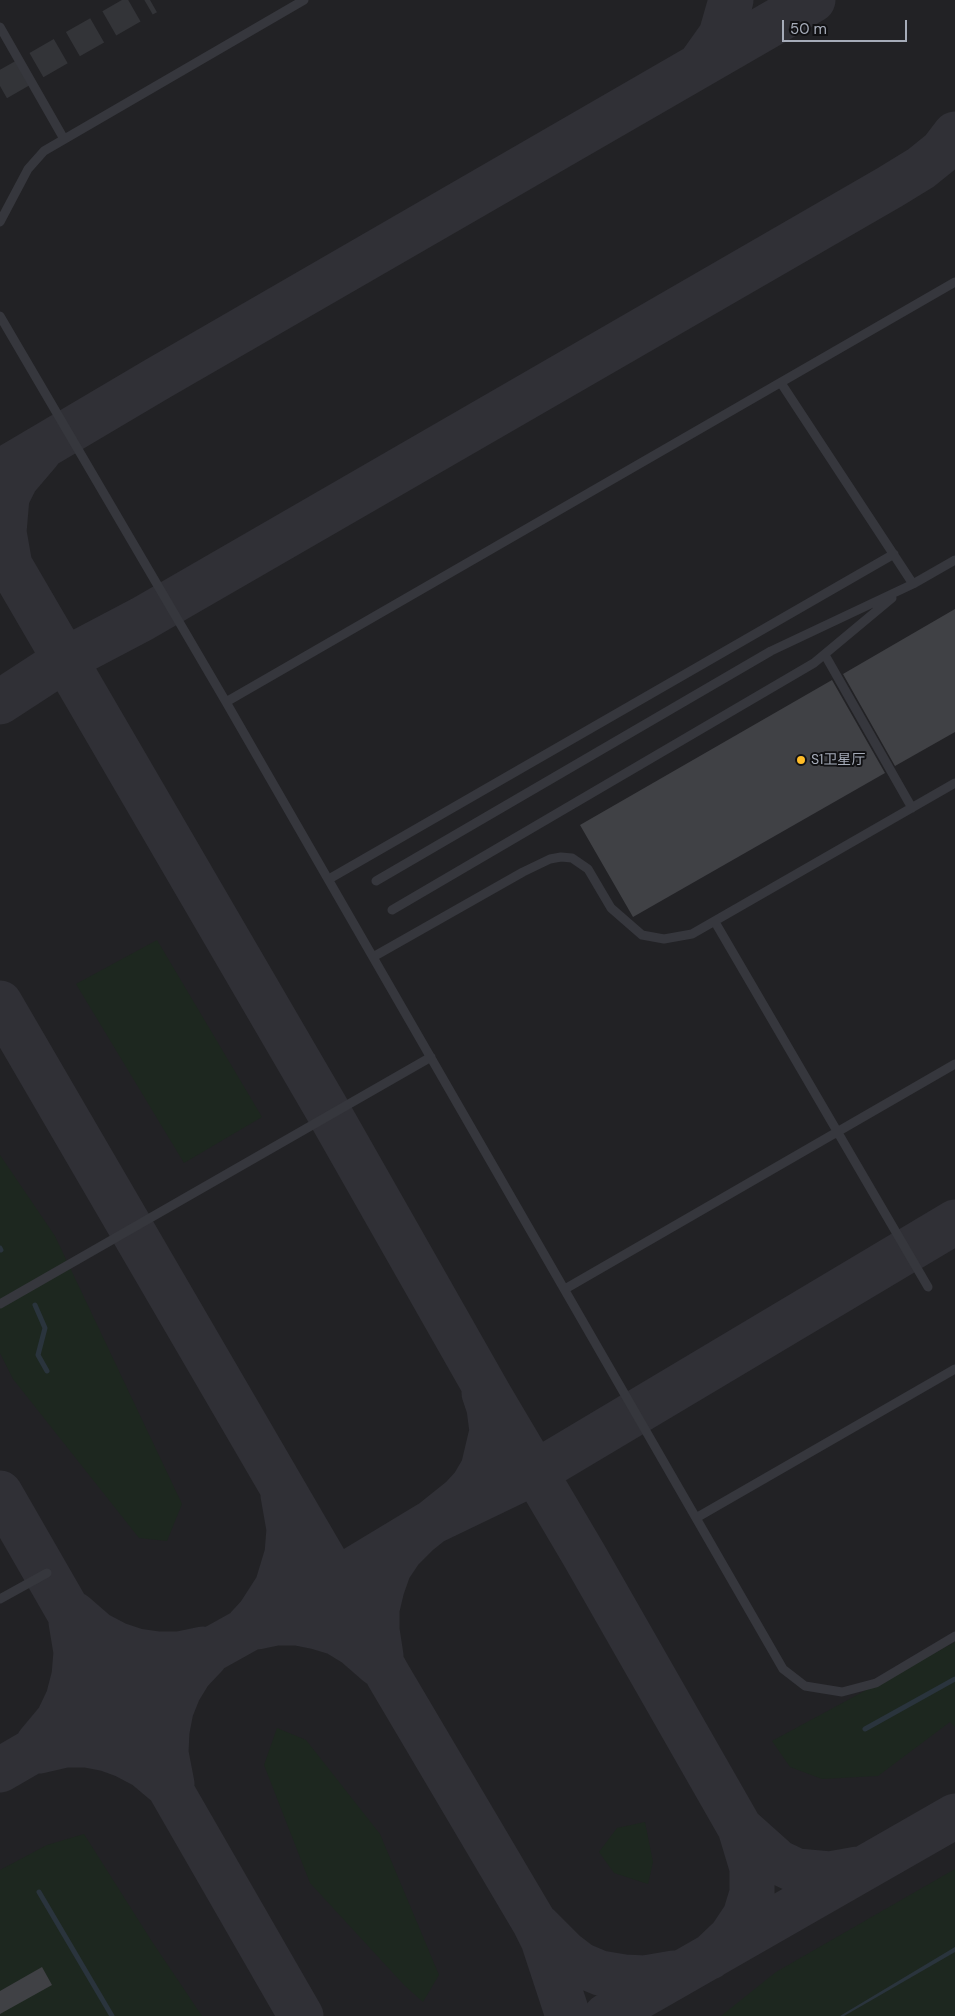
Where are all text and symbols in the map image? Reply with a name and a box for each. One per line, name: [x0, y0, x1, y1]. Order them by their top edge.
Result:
scale bar: [785, 10, 910, 42]
text: 50 m: [790, 19, 827, 39]
place label: S1卫星厅: [811, 752, 865, 768]
marker: S1卫星厅: [795, 754, 807, 766]

